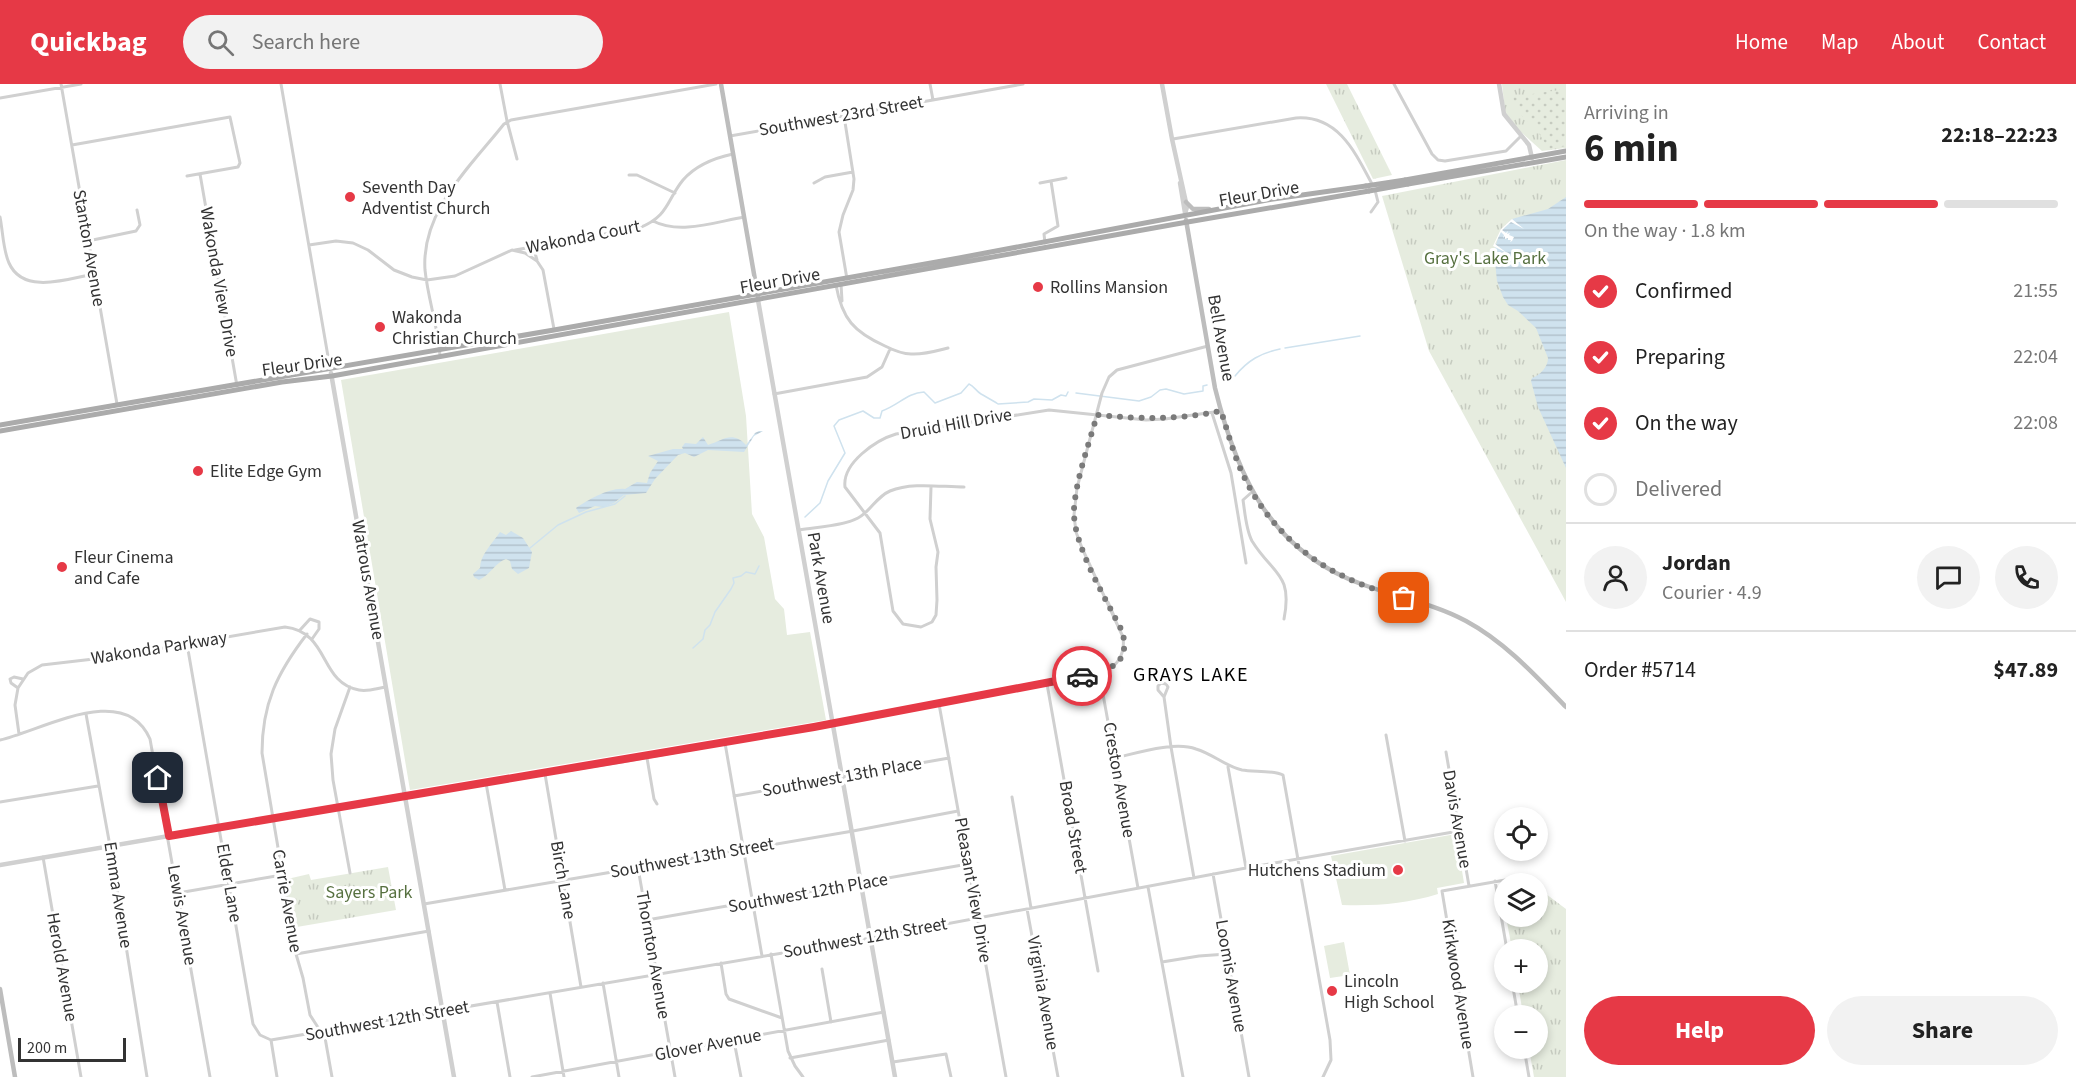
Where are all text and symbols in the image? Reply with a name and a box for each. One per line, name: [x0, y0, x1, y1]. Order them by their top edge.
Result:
search box: [183, 15, 603, 69]
text: Quickbag: [30, 22, 147, 62]
icon: search: [204, 26, 237, 59]
text: Search here: [252, 26, 360, 58]
text: Home: [1735, 27, 1788, 57]
text: Map: [1821, 27, 1859, 57]
text: About: [1892, 27, 1944, 57]
text: Contact: [1977, 27, 2046, 57]
street label: Southwest 23rd Street: [757, 89, 925, 143]
text: Arriving in: [1584, 99, 1669, 127]
text: 22:18–22:23: [1941, 119, 2058, 151]
text: 6 min: [1584, 121, 1679, 177]
place label: Seventh Day Adventist Church: [362, 175, 490, 221]
street label: Fleur Drive: [1217, 175, 1301, 213]
street label: Stanton Avenue: [66, 188, 112, 308]
marker: Seventh Day Adventist Church: [343, 190, 357, 204]
street label: Wakonda View Drive: [193, 205, 245, 359]
street label: Wakonda Court: [524, 214, 642, 260]
text: On the way · 1.8 km: [1584, 217, 1746, 245]
park label: Gray's Lake Park: [1424, 246, 1546, 271]
street label: Fleur Drive: [738, 262, 822, 300]
place label: Rollins Mansion: [1050, 275, 1168, 300]
icon: check: [1584, 275, 1617, 308]
text: Confirmed: [1635, 275, 1732, 307]
text: 21:55: [2013, 277, 2058, 305]
marker: Rollins Mansion: [1031, 280, 1045, 294]
street label: Bell Avenue: [1201, 293, 1241, 383]
place label: Wakonda Christian Church: [392, 305, 517, 351]
marker: Wakonda Christian Church: [373, 320, 387, 334]
icon: check: [1584, 341, 1617, 374]
text: Preparing: [1635, 341, 1725, 373]
text: 22:04: [2013, 343, 2058, 371]
street label: Fleur Drive: [260, 347, 344, 383]
street label: Druid Hill Drive: [898, 402, 1014, 446]
icon: check: [1584, 407, 1617, 440]
text: On the way: [1635, 407, 1738, 439]
text: 22:08: [2013, 409, 2058, 437]
place label: Elite Edge Gym: [210, 459, 322, 484]
marker: Elite Edge Gym: [191, 464, 205, 478]
text: Delivered: [1635, 473, 1722, 505]
street label: Watrous Avenue: [345, 518, 391, 642]
street label: Park Avenue: [801, 530, 841, 626]
place label: Fleur Cinema and Cafe: [74, 545, 174, 591]
button: person: [1584, 546, 1647, 609]
button: chat: [1917, 546, 1980, 609]
button: phone: [1995, 546, 2058, 609]
text: Jordan: [1662, 547, 1731, 579]
marker: Fleur Cinema and Cafe: [55, 560, 69, 574]
pin: [1378, 572, 1429, 623]
text: Courier · 4.9: [1662, 579, 1762, 607]
icon: bag: [1387, 581, 1420, 614]
street label: Wakonda Parkway: [89, 625, 230, 671]
courier: [1052, 646, 1112, 706]
text: Order #5714: [1584, 654, 1696, 686]
text: $47.89: [1993, 654, 2058, 686]
icon: car: [1066, 660, 1099, 693]
district label: GRAYS LAKE: [1133, 661, 1249, 689]
street label: Creston Avenue: [1097, 720, 1141, 840]
street label: Southwest 13th Place: [760, 751, 924, 803]
pin: [132, 752, 183, 803]
icon: home: [141, 761, 174, 794]
street label: Davis Avenue: [1436, 768, 1478, 870]
street label: Broad Street: [1053, 779, 1093, 875]
map controls: [1494, 807, 1548, 1059]
button: locate: [1494, 807, 1548, 861]
street label: Pleasant View Drive: [948, 815, 998, 965]
street label: Southwest 13th Street: [608, 831, 776, 885]
street label: Birch Lane: [544, 839, 582, 921]
street label: Emma Avenue: [97, 840, 139, 950]
street label: Elder Lane: [210, 842, 248, 924]
street label: Carrie Avenue: [266, 847, 308, 955]
place label: Hutchens Stadium: [1248, 858, 1386, 883]
street label: Lewis Avenue: [161, 863, 203, 967]
marker: Hutchens Stadium: [1391, 863, 1405, 877]
street label: Southwest 12th Place: [726, 867, 890, 919]
button: layers: [1494, 873, 1548, 927]
park label: Sayers Park: [326, 880, 413, 905]
street label: Thornton Avenue: [629, 889, 677, 1021]
street label: Herold Avenue: [40, 911, 84, 1023]
street label: Southwest 12th Street: [781, 911, 949, 965]
street label: Kirkwood Avenue: [1435, 917, 1481, 1051]
street label: Loomis Avenue: [1209, 918, 1253, 1034]
street label: Virginia Avenue: [1021, 934, 1065, 1052]
button: +: [1494, 939, 1548, 993]
place label: Lincoln High School: [1344, 969, 1434, 1015]
marker: Lincoln High School: [1325, 984, 1339, 998]
street label: Southwest 12th Street: [303, 994, 471, 1048]
button: Help: [1584, 996, 1815, 1065]
button: Share: [1827, 996, 2058, 1065]
button: −: [1494, 1005, 1548, 1059]
street label: Glover Avenue: [653, 1022, 763, 1068]
scale bar: [18, 1035, 126, 1062]
text: 200 m: [27, 1037, 67, 1059]

